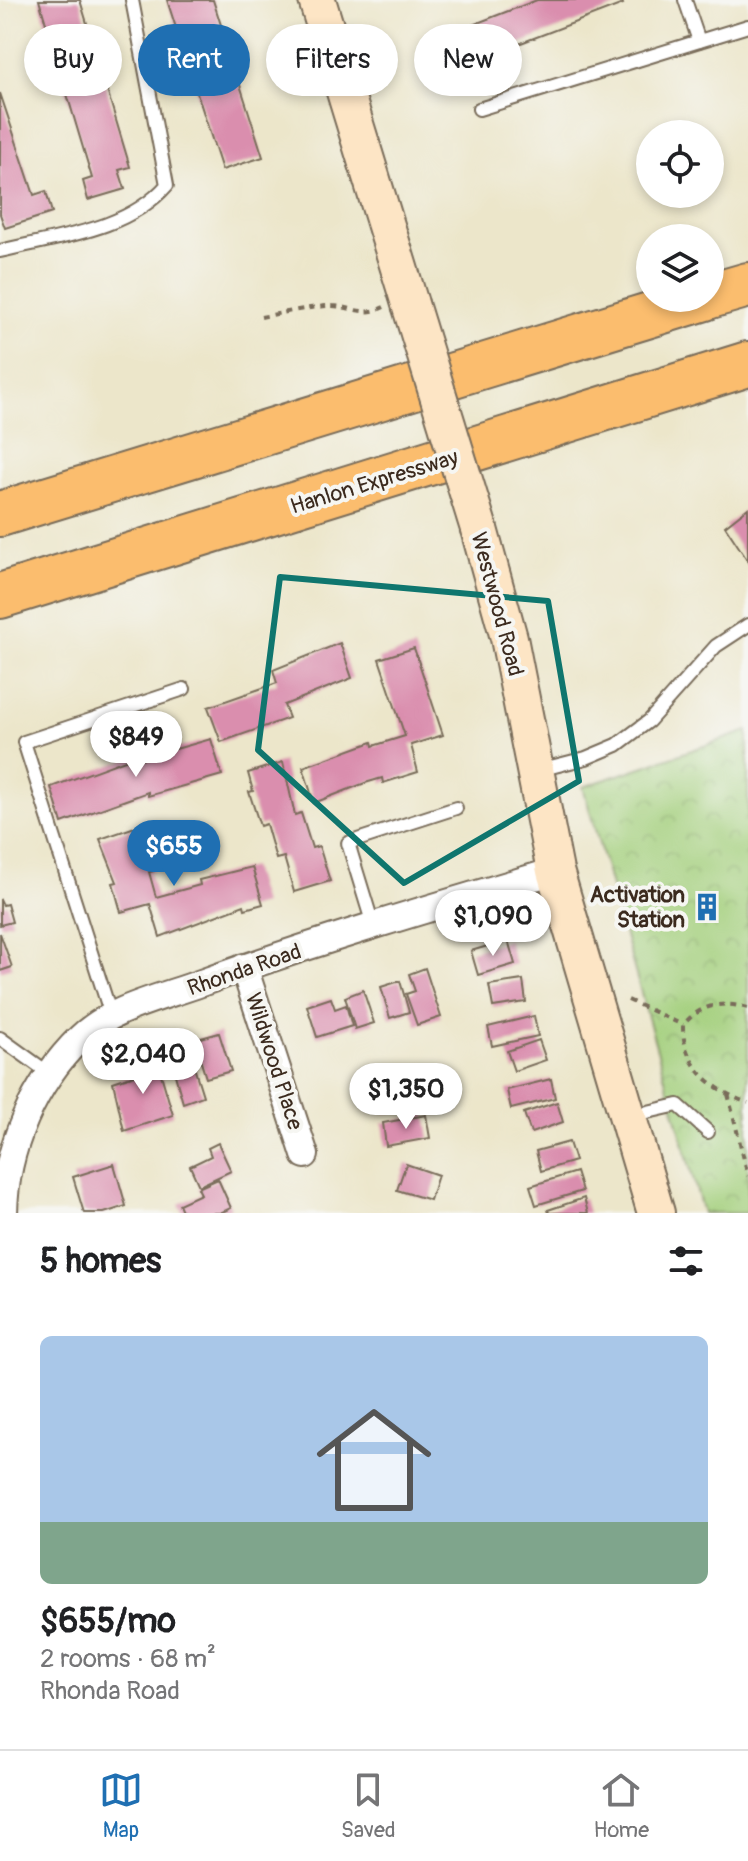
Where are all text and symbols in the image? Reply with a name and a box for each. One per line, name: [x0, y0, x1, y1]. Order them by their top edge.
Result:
chip: Buy: [24, 24, 122, 96]
chip: Rent: [138, 24, 250, 96]
chip: Filters: [266, 24, 398, 96]
chip: New: [414, 24, 522, 96]
map controls: [636, 120, 724, 312]
button: locate: [636, 120, 724, 208]
button: layers: [636, 224, 724, 312]
street label: Hanlon Expressway: [287, 443, 462, 521]
street label: Westwood Road: [464, 529, 530, 679]
pin: $849: [89, 711, 183, 779]
text: $849: [108, 721, 164, 753]
pin: $655: [127, 820, 221, 888]
text: $655: [145, 830, 203, 862]
place label: Activation Station: [590, 881, 685, 934]
pin: $1,090: [428, 890, 558, 958]
building icon: Activation Station: [692, 892, 722, 922]
text: $1,090: [453, 900, 533, 932]
street label: Rhonda Road: [184, 937, 305, 1002]
street label: Wildwood Place: [239, 989, 309, 1133]
pin: $2,040: [78, 1028, 208, 1096]
text: $2,040: [100, 1038, 186, 1070]
pin: $1,350: [341, 1063, 471, 1131]
text: $1,350: [367, 1073, 445, 1105]
icon: filters: [664, 1239, 708, 1283]
text: 5 homes: [40, 1240, 161, 1283]
icon: home: [302, 1388, 446, 1532]
text: $655/mo: [40, 1600, 176, 1643]
text: 2 rooms · 68 m²: [40, 1643, 216, 1675]
text: Rhonda Road: [40, 1675, 180, 1707]
tab: Map: [99, 1768, 143, 1844]
tab: Saved: [341, 1768, 396, 1844]
tab: Home: [594, 1768, 649, 1844]

